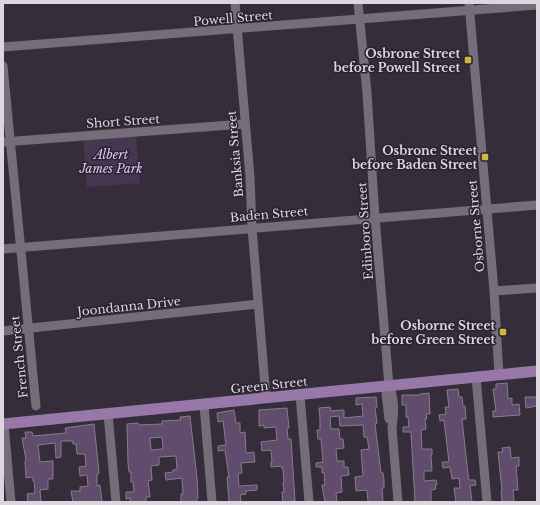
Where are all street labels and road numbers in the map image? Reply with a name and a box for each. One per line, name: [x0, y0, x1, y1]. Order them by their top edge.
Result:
street label: Powell Street: [193, 7, 274, 29]
street label: Banksia Street: [224, 109, 246, 198]
street label: Short Street: [86, 111, 161, 131]
street label: Osborne Street: [464, 179, 488, 273]
street label: Edinboro Street: [354, 181, 376, 280]
street label: Baden Street: [229, 203, 309, 225]
street label: Joondanna Drive: [75, 293, 182, 319]
street label: French Street: [7, 315, 31, 399]
street label: Green Street: [230, 373, 309, 397]

